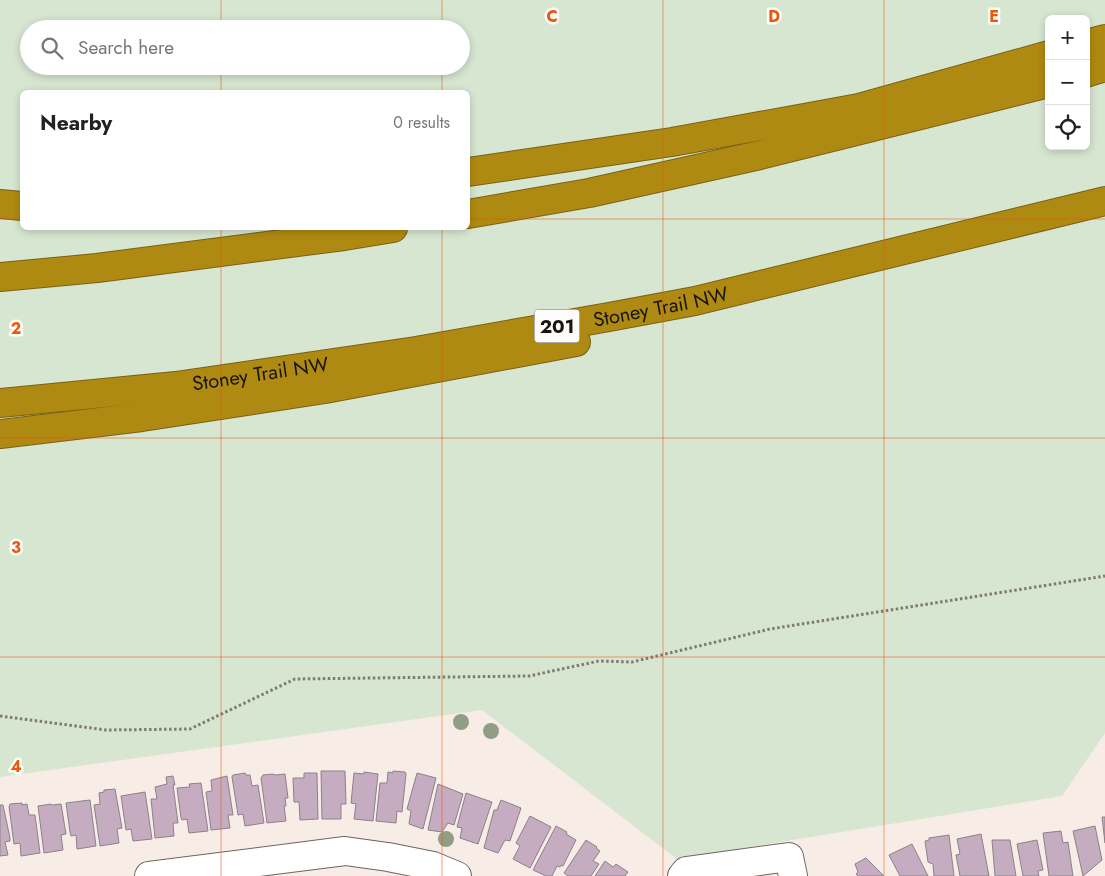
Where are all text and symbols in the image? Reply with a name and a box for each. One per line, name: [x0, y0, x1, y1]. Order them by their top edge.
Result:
text: C: [546, 5, 558, 28]
text: D: [768, 5, 780, 28]
text: E: [989, 5, 999, 28]
map controls: [1045, 15, 1090, 150]
button: +: [1045, 15, 1090, 60]
search box: [20, 20, 470, 75]
icon: search: [38, 34, 66, 62]
text: Search here: [78, 34, 174, 61]
button: −: [1045, 60, 1090, 105]
button: locate: [1045, 105, 1090, 150]
text: Nearby: [40, 108, 112, 138]
text: 0 results: [393, 111, 450, 134]
street label: Stoney Trail NW: [591, 279, 732, 334]
road number: 201: [534, 310, 580, 342]
text: 2: [11, 317, 21, 340]
street label: Stoney Trail NW: [190, 349, 331, 398]
text: 3: [11, 536, 21, 559]
text: 4: [10, 755, 22, 778]

